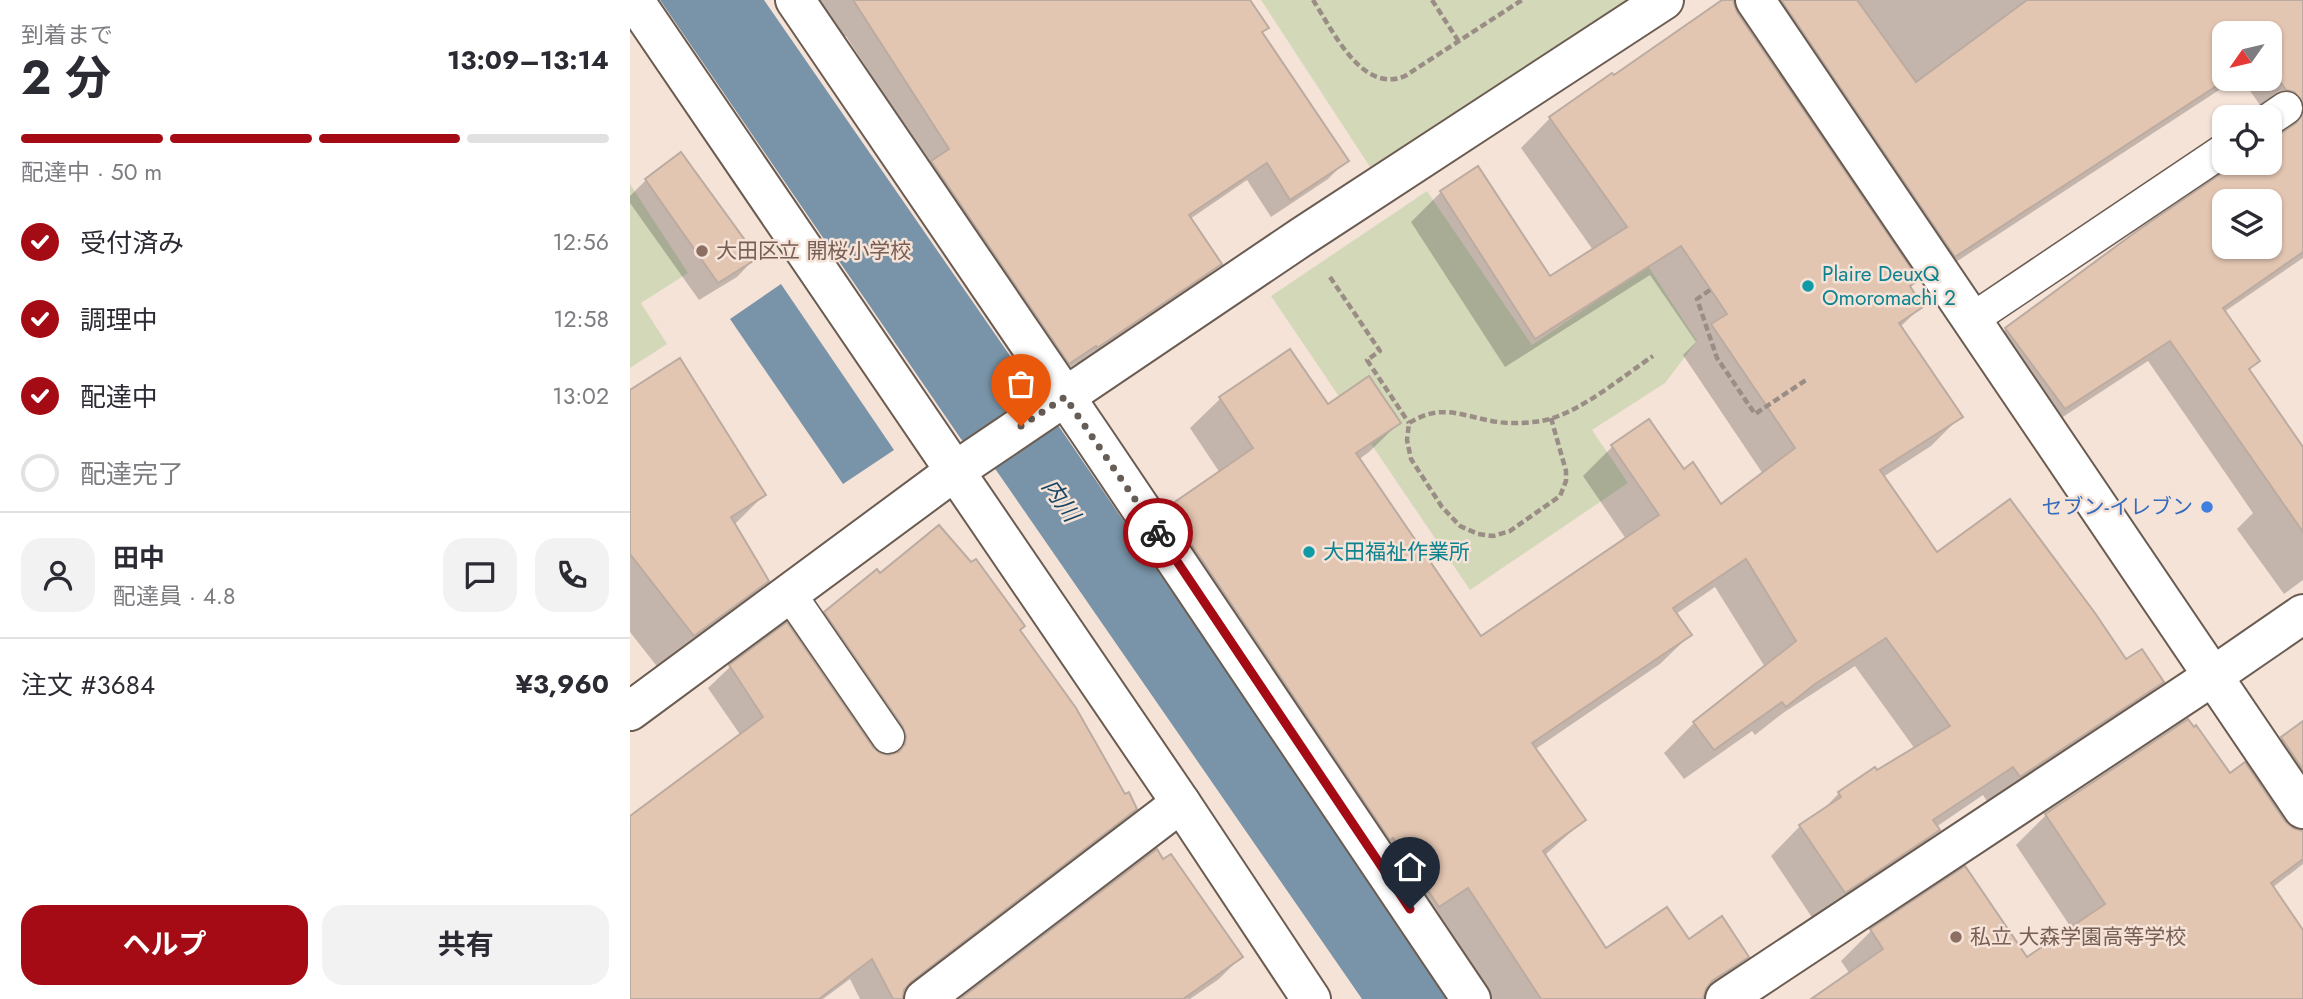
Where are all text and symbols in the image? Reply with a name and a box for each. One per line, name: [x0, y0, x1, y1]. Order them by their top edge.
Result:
text: 到着まで: [21, 18, 113, 52]
north arrow: [2212, 21, 2282, 91]
map controls: [2212, 21, 2282, 259]
text: 13:09–13:14: [447, 41, 609, 79]
text: 2 分: [21, 45, 111, 111]
button: locate: [2212, 105, 2282, 175]
text: 配達中 · 50 m: [21, 155, 162, 189]
button: layers: [2212, 189, 2282, 259]
icon: check: [21, 223, 59, 261]
text: 受付済み: [80, 224, 184, 262]
text: 12:56: [552, 225, 609, 259]
place label: 大田区立 開桜小学校: [716, 236, 911, 266]
marker: 大田区立 開桜小学校: [694, 243, 710, 259]
place label: Plaire DeuxQ Omoromachi 2: [1822, 259, 1956, 313]
marker: Plaire DeuxQ Omoromachi 2: [1800, 278, 1816, 294]
icon: check: [21, 300, 59, 338]
text: 調理中: [80, 301, 158, 339]
text: 12:58: [553, 302, 609, 336]
pin: [991, 354, 1051, 426]
icon: bag: [1002, 365, 1040, 403]
icon: check: [21, 377, 59, 415]
text: 配達中: [80, 378, 158, 416]
text: 13:02: [552, 379, 609, 413]
text: 配達完了: [80, 455, 184, 493]
water label: 内川: [1034, 471, 1090, 531]
place label: セブン-イレブン: [2042, 492, 2193, 522]
courier: [1123, 498, 1193, 568]
marker: セブン-イレブン: [2199, 499, 2215, 515]
icon: bike: [1139, 514, 1177, 552]
place label: 大田福祉作業所: [1323, 537, 1470, 567]
button: person: [21, 538, 95, 612]
button: chat: [443, 538, 517, 612]
button: phone: [535, 538, 609, 612]
text: 田中: [113, 539, 165, 577]
marker: 大田福祉作業所: [1301, 544, 1317, 560]
text: 配達員 · 4.8: [113, 579, 236, 613]
text: ¥3,960: [515, 665, 609, 703]
text: 注文 #3684: [21, 666, 155, 704]
pin: [1380, 837, 1440, 909]
icon: home: [1391, 848, 1429, 886]
button: ヘルプ: [21, 905, 308, 985]
button: 共有: [322, 905, 609, 985]
place label: 私立 大森学園高等学校: [1970, 922, 2186, 952]
marker: 私立 大森学園高等学校: [1948, 929, 1964, 945]

